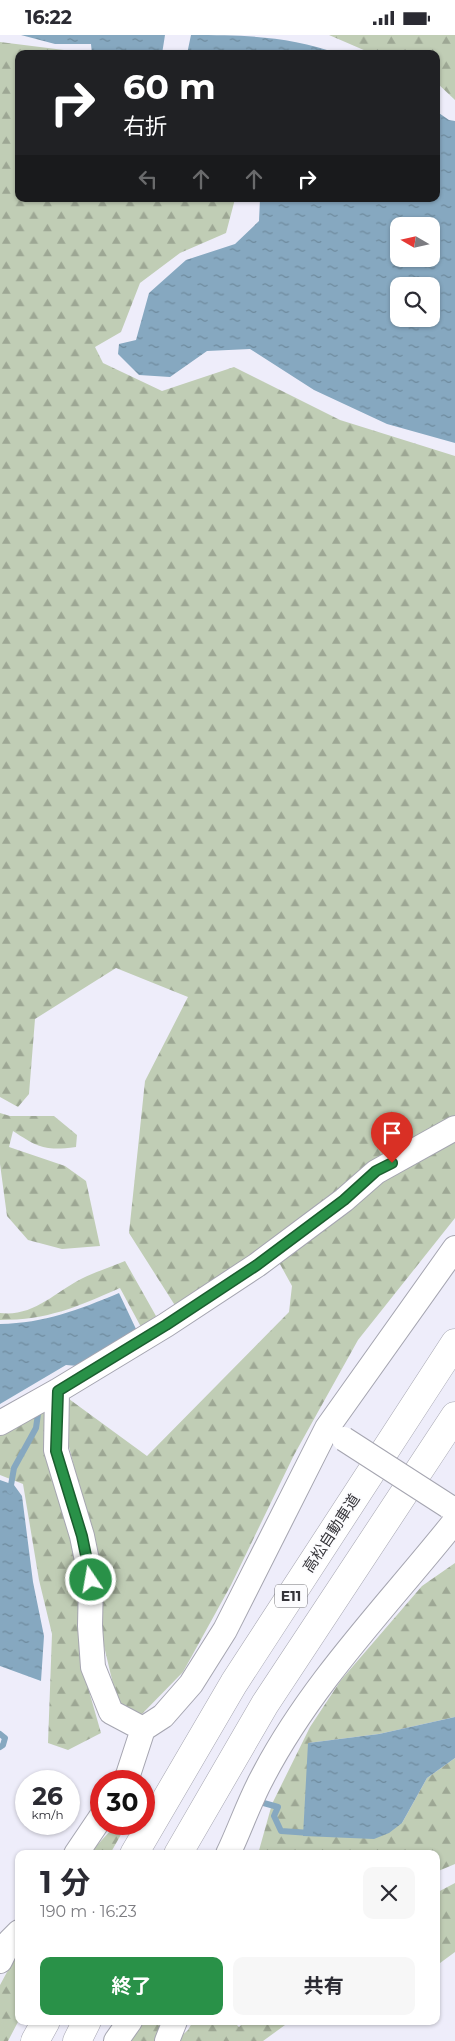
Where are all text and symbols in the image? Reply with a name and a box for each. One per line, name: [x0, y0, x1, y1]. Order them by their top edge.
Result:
text: 16:22: [25, 6, 72, 29]
text: 60 m: [123, 65, 216, 108]
icon: right: [40, 70, 105, 135]
text: 右折: [123, 113, 167, 140]
icon: left: [134, 165, 162, 193]
icon: ahead: [187, 165, 215, 193]
icon: ahead: [240, 165, 268, 193]
icon: right: [293, 165, 321, 193]
north arrow: [390, 217, 440, 267]
map controls: [390, 217, 440, 327]
button: search: [390, 277, 440, 327]
pin: [371, 1112, 413, 1163]
icon: arrive: [378, 1119, 406, 1147]
street label: 高松自動車道: [299, 1490, 363, 1576]
position arrow: [64, 1553, 116, 1605]
road number: E11: [275, 1585, 307, 1607]
speed limit sign: 30: [90, 1770, 155, 1835]
text: 26: [32, 1781, 63, 1811]
text: km/h: [31, 1807, 64, 1822]
text: 1 分: [40, 1864, 90, 1901]
button: close: [363, 1867, 415, 1919]
text: 190 m · 16:23: [40, 1902, 137, 1921]
button: 終了: [40, 1957, 223, 2015]
button: 共有: [233, 1957, 415, 2015]

